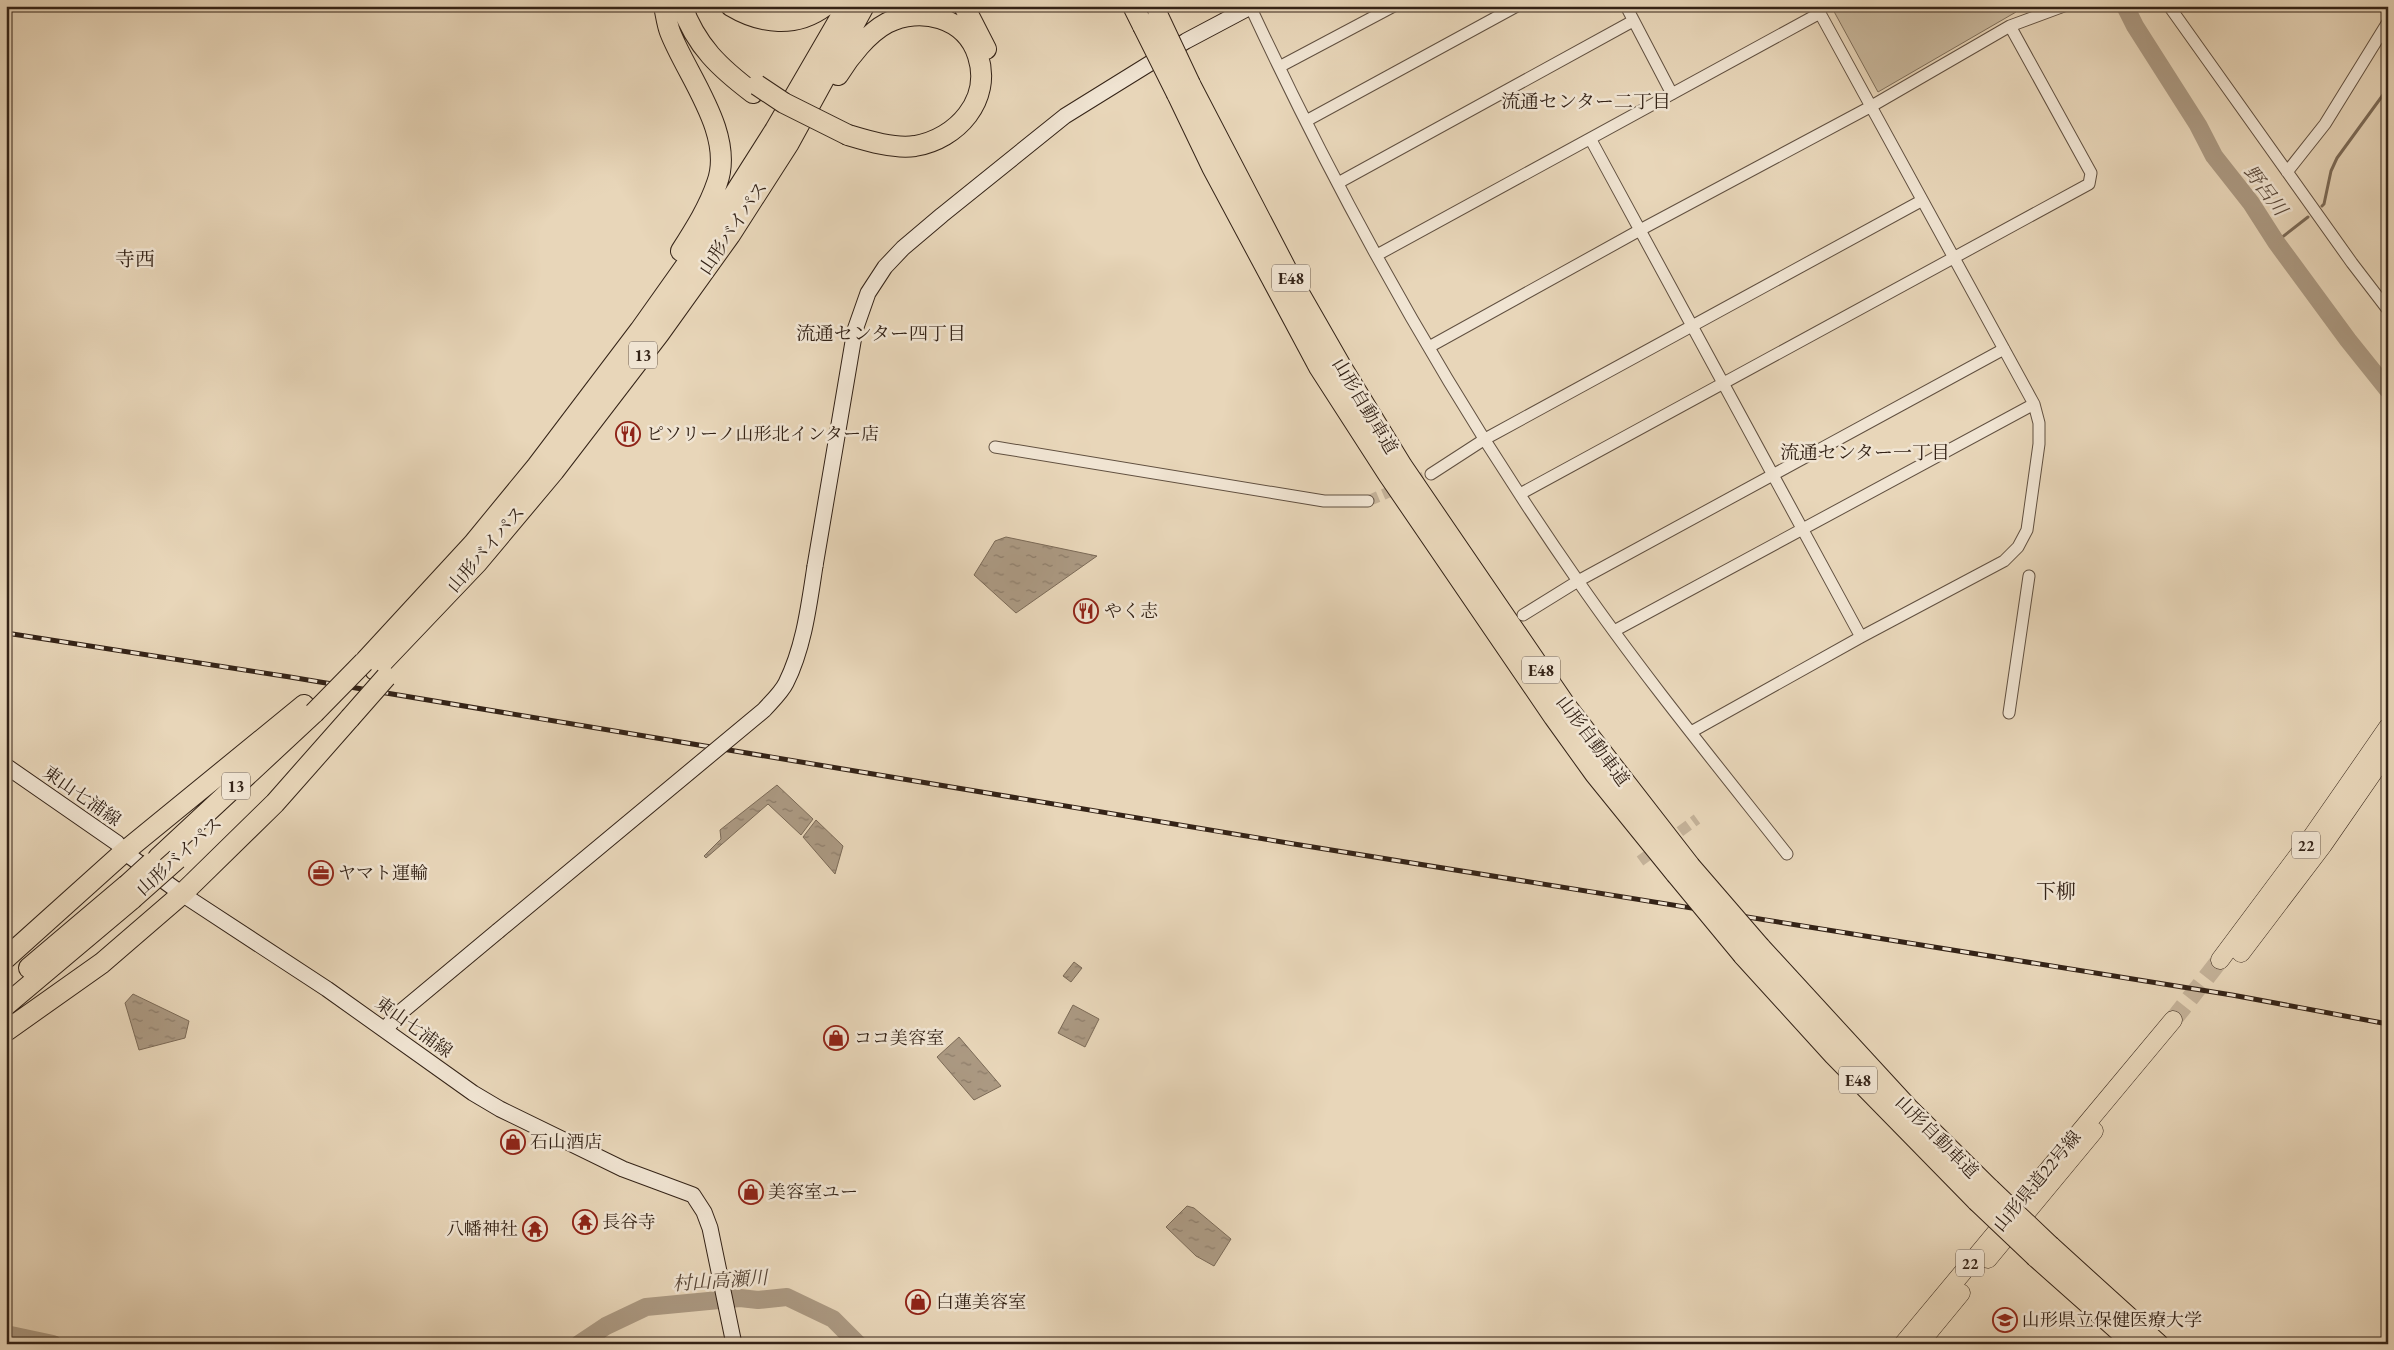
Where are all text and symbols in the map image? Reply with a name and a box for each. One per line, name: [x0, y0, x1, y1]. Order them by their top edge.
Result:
district label: 流通センター二丁目: [1501, 89, 1671, 114]
water label: 野呂川: [2238, 160, 2294, 222]
street label: 山形バイパス: [693, 177, 772, 279]
district label: 寺西: [115, 246, 155, 272]
road number: E48: [1272, 264, 1310, 292]
district label: 流通センター四丁目: [796, 321, 966, 346]
road number: 13: [629, 342, 657, 368]
street label: 山形自動車道: [1328, 354, 1403, 458]
restaurant icon: ピソリーノ山形北インター店: [615, 421, 641, 447]
place label: ピソリーノ山形北インター店: [646, 422, 879, 445]
district label: 流通センター一丁目: [1780, 440, 1950, 465]
street label: 山形バイパス: [442, 501, 530, 597]
restaurant icon: やく志: [1073, 598, 1099, 624]
place label: やく志: [1104, 599, 1158, 622]
road number: E48: [1522, 656, 1560, 684]
street label: 山形自動車道: [1552, 691, 1635, 791]
street label: 東山七浦線: [39, 760, 126, 831]
road number: 13: [222, 772, 250, 799]
street label: 山形バイパス: [131, 811, 226, 900]
road number: 22: [2292, 832, 2320, 858]
office icon: ヤマト運輸: [308, 860, 334, 886]
place label: ヤマト運輸: [338, 861, 428, 884]
district label: 下柳: [2036, 878, 2076, 904]
street label: 東山七浦線: [371, 991, 457, 1062]
shop icon: ココ美容室: [823, 1025, 849, 1051]
place label: ココ美容室: [854, 1026, 944, 1049]
road number: E48: [1839, 1066, 1877, 1094]
street label: 山形自動車道: [1891, 1090, 1984, 1183]
street label: 山形県道22号線: [1988, 1125, 2086, 1236]
shop icon: 石山酒店: [500, 1129, 526, 1155]
place label: 石山酒店: [530, 1130, 602, 1153]
shop icon: 美容室ユー: [738, 1179, 764, 1205]
place label: 美容室ユー: [768, 1180, 858, 1203]
temple icon: 長谷寺: [572, 1209, 598, 1235]
place label: 長谷寺: [602, 1210, 656, 1233]
temple icon: 八幡神社: [522, 1216, 548, 1242]
place label: 八幡神社: [446, 1217, 518, 1240]
road number: 22: [1956, 1250, 1984, 1276]
water label: 村山高瀬川: [672, 1265, 770, 1296]
shop icon: 白蓮美容室: [905, 1289, 931, 1315]
place label: 白蓮美容室: [936, 1290, 1026, 1313]
school or university icon: 山形県立保健医療大学: [1992, 1307, 2018, 1333]
place label: 山形県立保健医療大学: [2022, 1308, 2202, 1331]

